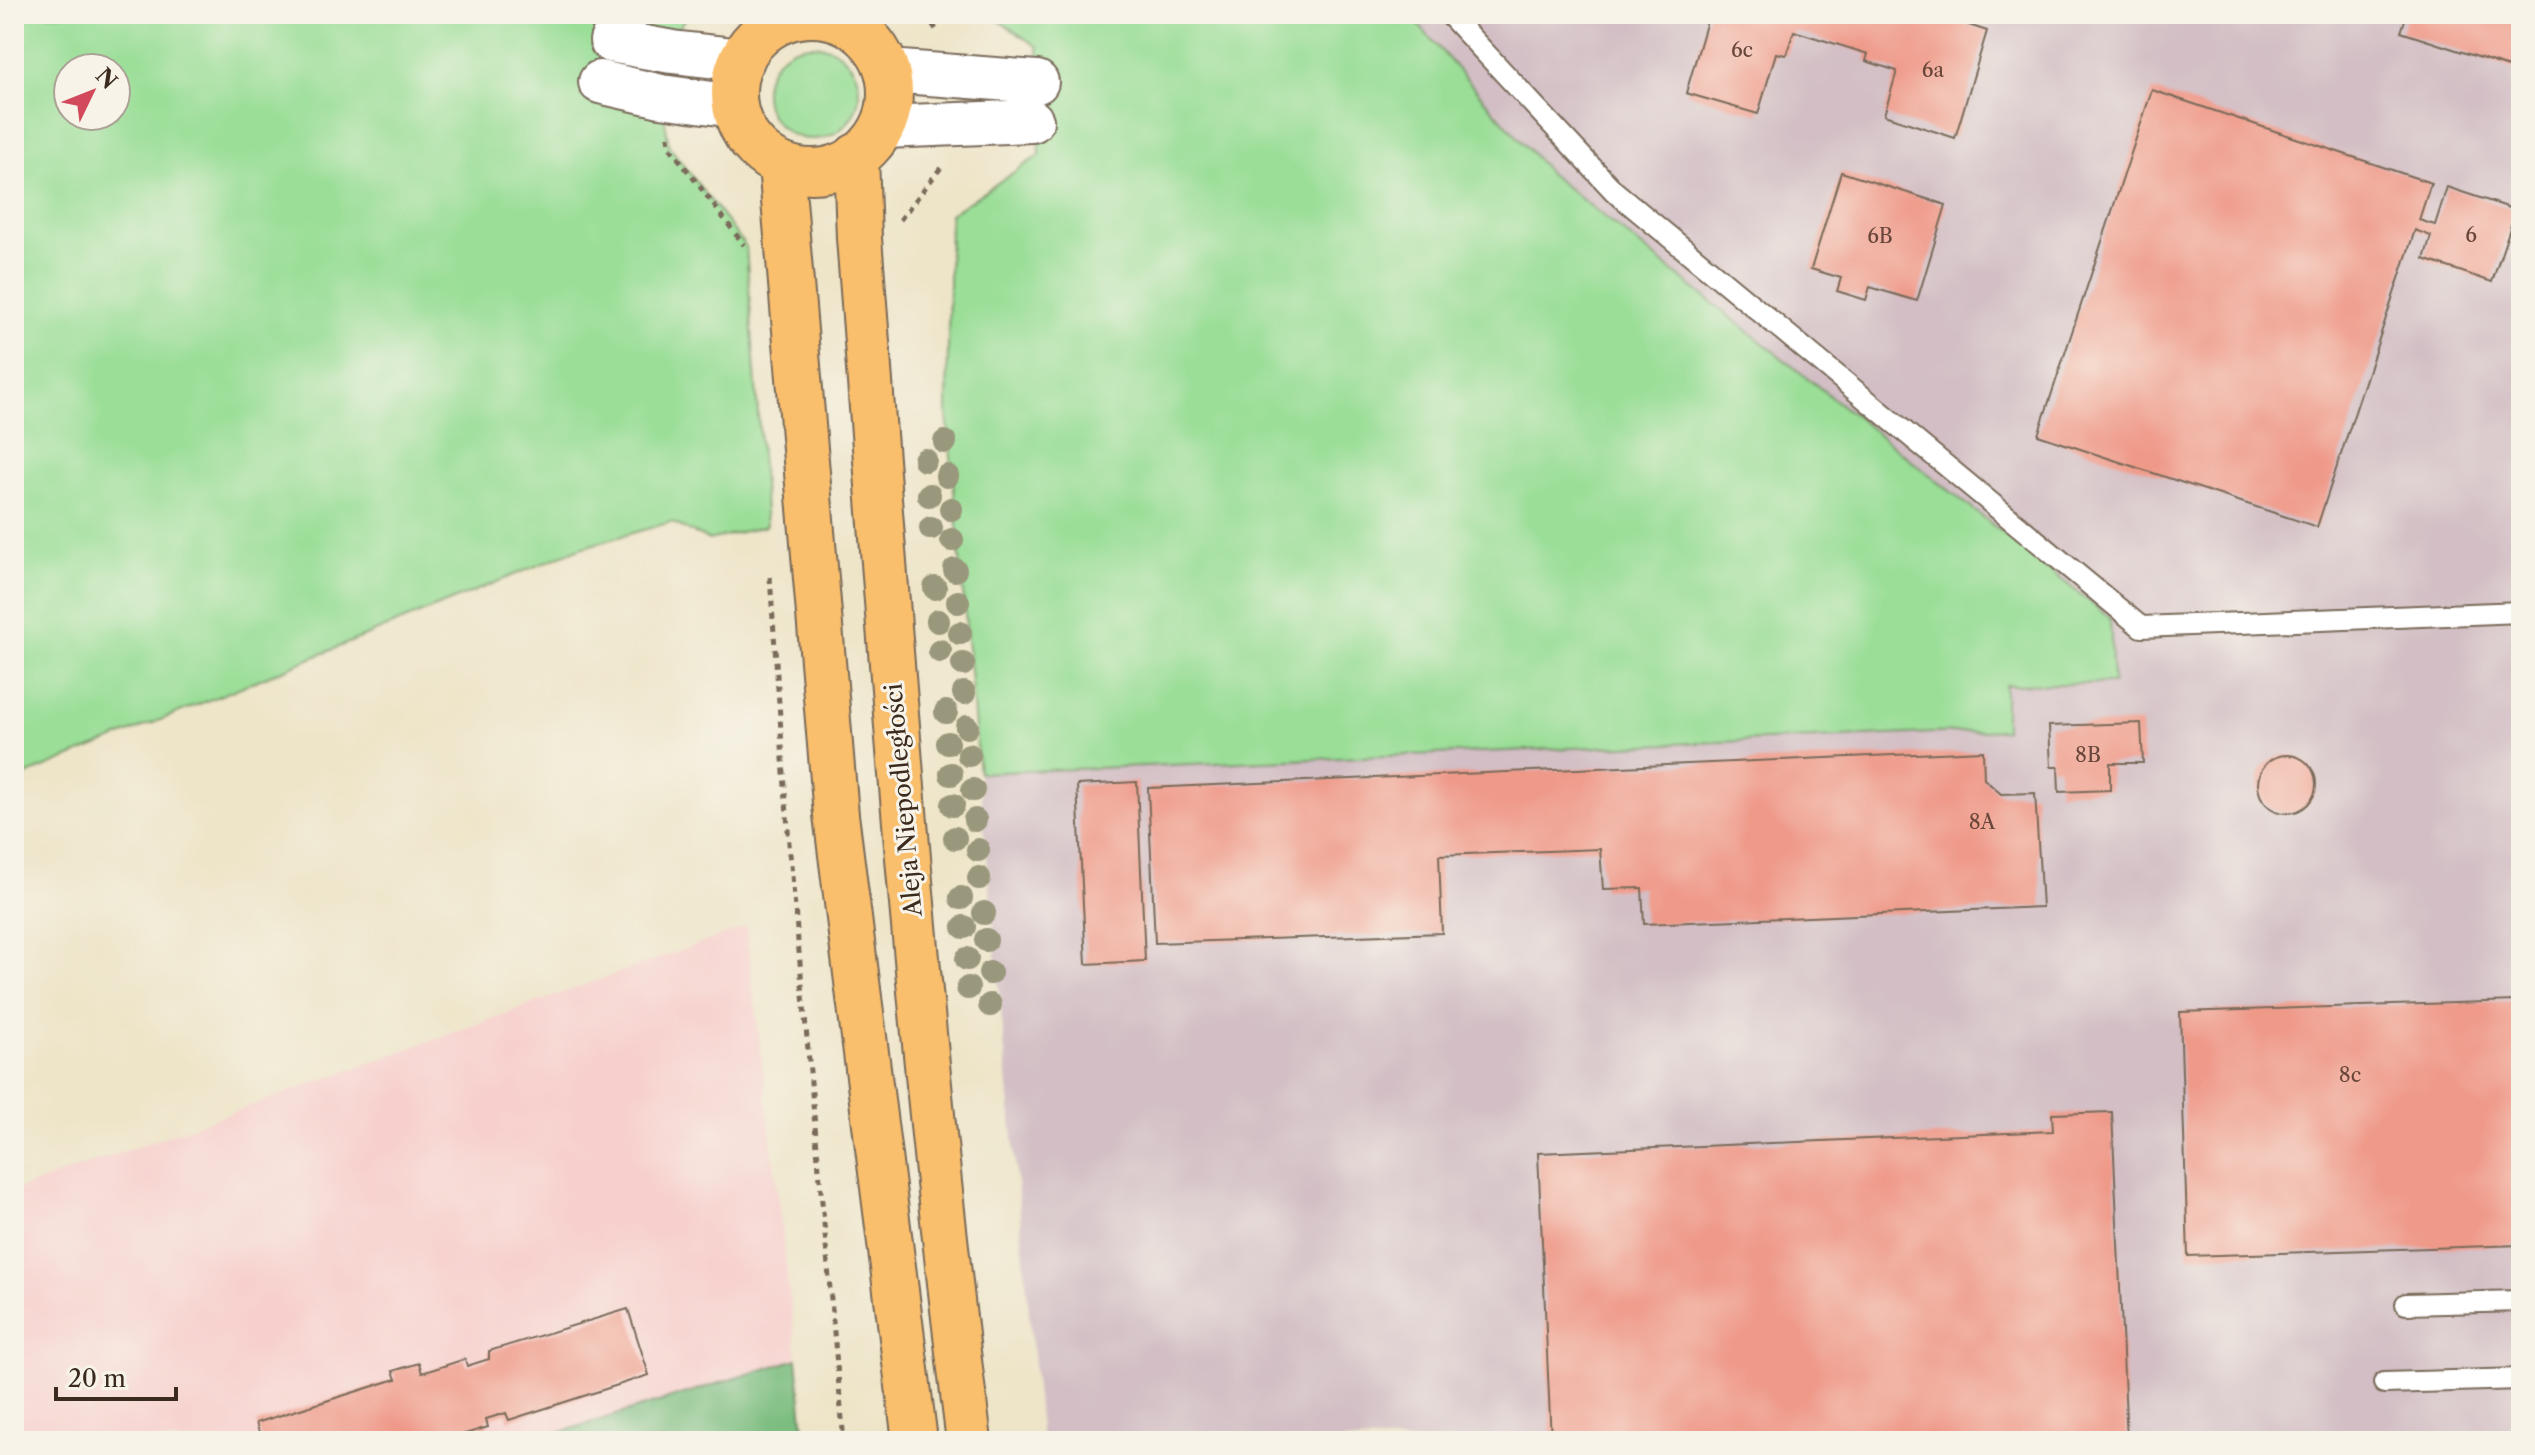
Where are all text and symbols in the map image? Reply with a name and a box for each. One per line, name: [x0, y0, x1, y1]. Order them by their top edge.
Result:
house number: 6c: [1731, 38, 1753, 62]
north arrow: [52, 52, 132, 132]
house number: 6a: [1922, 58, 1945, 82]
text: N: [90, 63, 123, 95]
house number: 6: [2465, 223, 2477, 247]
house number: 6B: [1867, 224, 1893, 248]
street label: Aleja Niepodległości: [878, 682, 928, 919]
house number: 8B: [2075, 743, 2101, 767]
house number: 8A: [1969, 810, 1997, 834]
house number: 8c: [2339, 1063, 2361, 1087]
scale bar: [56, 1351, 176, 1401]
text: 20 m: [68, 1364, 126, 1393]

